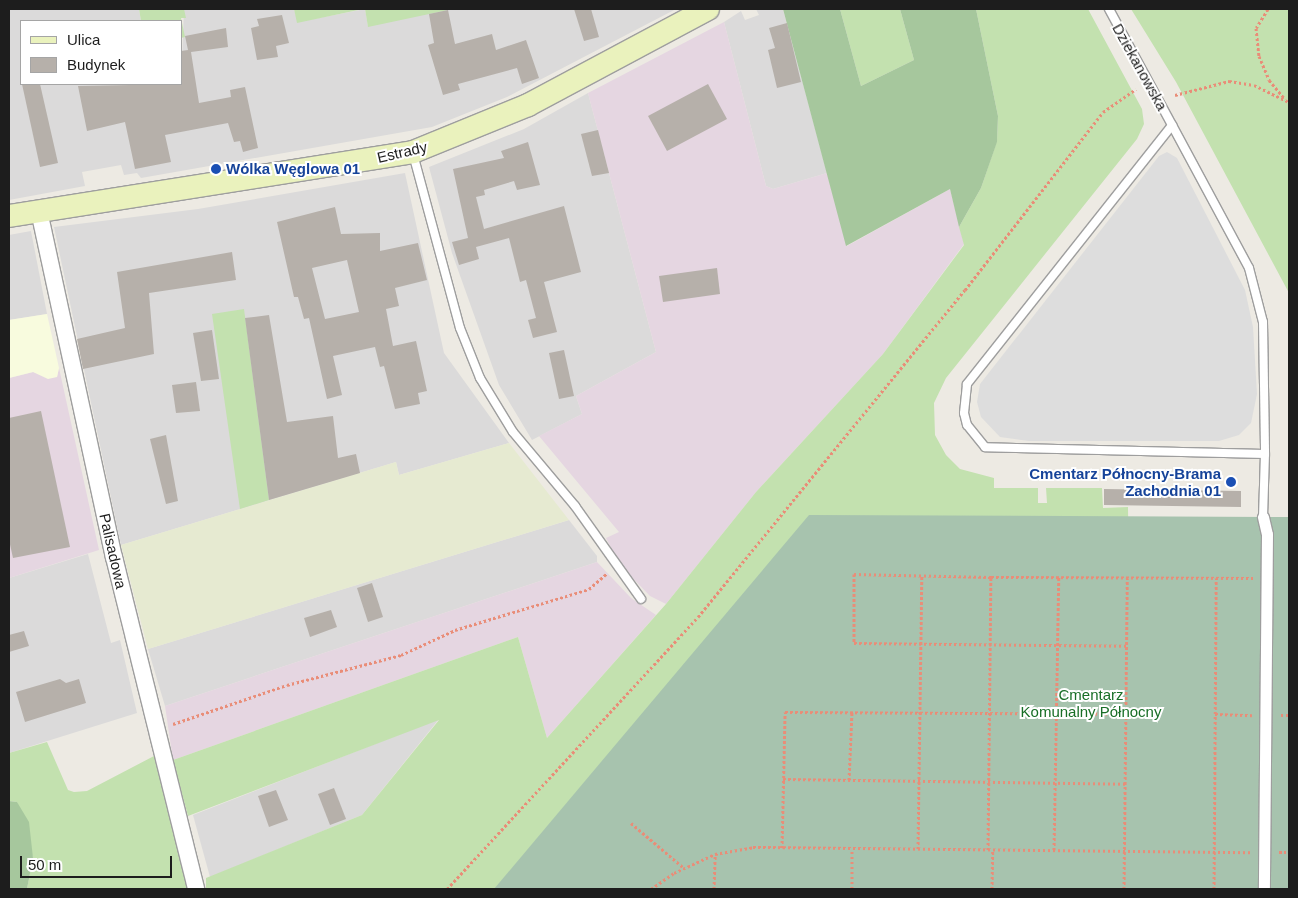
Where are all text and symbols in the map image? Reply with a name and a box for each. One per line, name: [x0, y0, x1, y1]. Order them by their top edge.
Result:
legend: [20, 20, 182, 85]
street label: Dziekanowska: [1109, 20, 1171, 114]
text: Ulica: [67, 31, 100, 48]
text: Budynek: [67, 56, 125, 73]
street label: Estrady: [375, 138, 429, 166]
place label: Wólka Węglowa 01: [226, 160, 360, 178]
marker: Wólka Węglowa 01: [210, 163, 222, 175]
place label: Cmentarz Północny-Brama Zachodnia 01: [1029, 464, 1221, 499]
marker: Cmentarz Północny-Brama Zachodnia 01: [1225, 476, 1237, 488]
street label: Palisadowa: [96, 512, 130, 590]
park label: Cmentarz Komunalny Północny: [1021, 685, 1161, 720]
scale bar: [22, 846, 175, 878]
text: 50 m: [28, 856, 61, 873]

